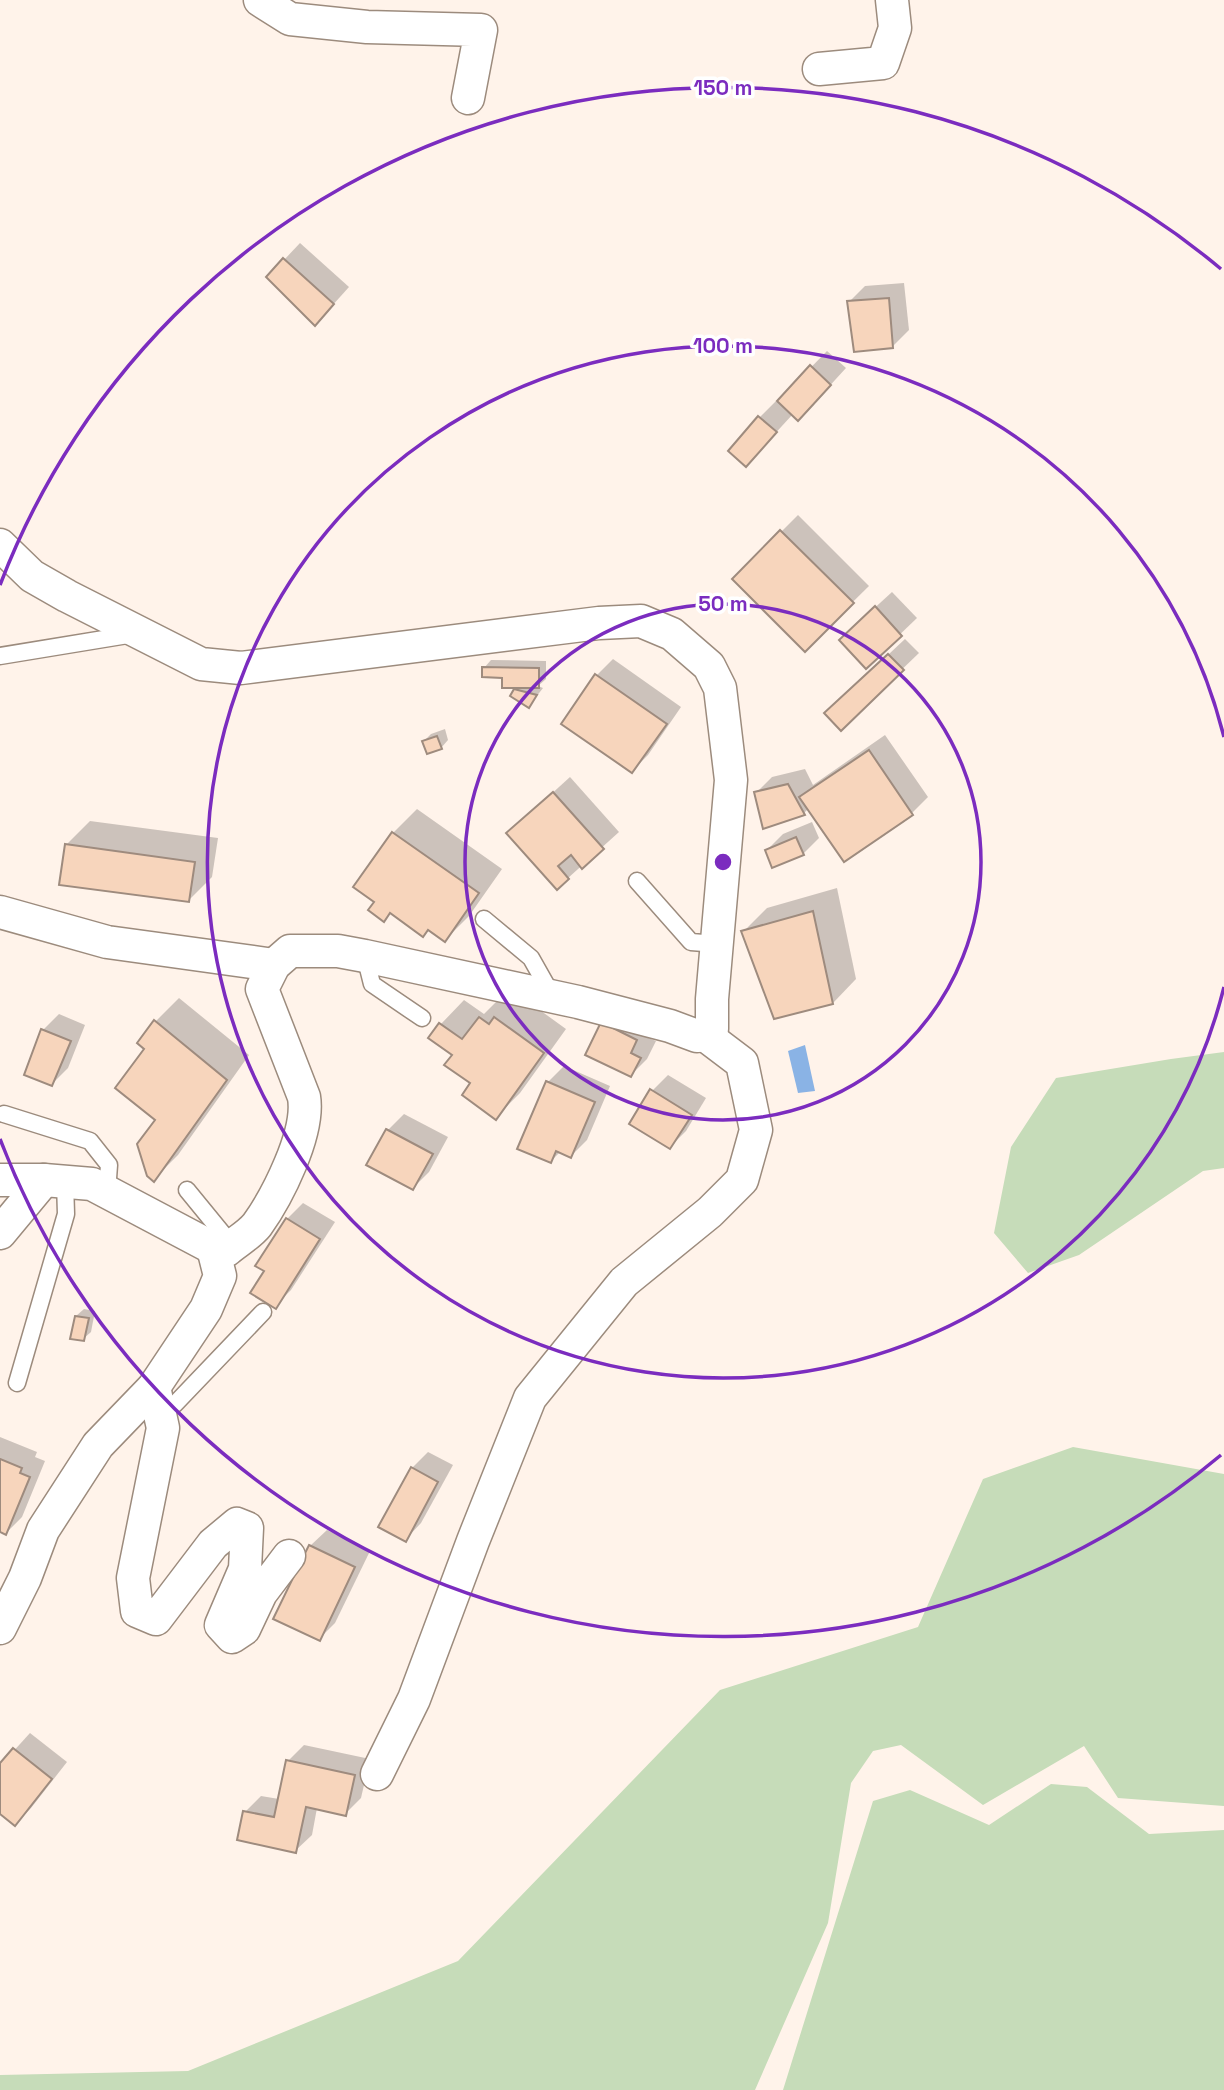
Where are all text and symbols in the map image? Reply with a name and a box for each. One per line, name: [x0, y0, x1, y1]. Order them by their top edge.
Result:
text: 150 m: [694, 74, 752, 101]
text: 100 m: [693, 332, 753, 359]
text: 50 m: [698, 590, 748, 617]
centre of rings: [711, 850, 735, 874]

